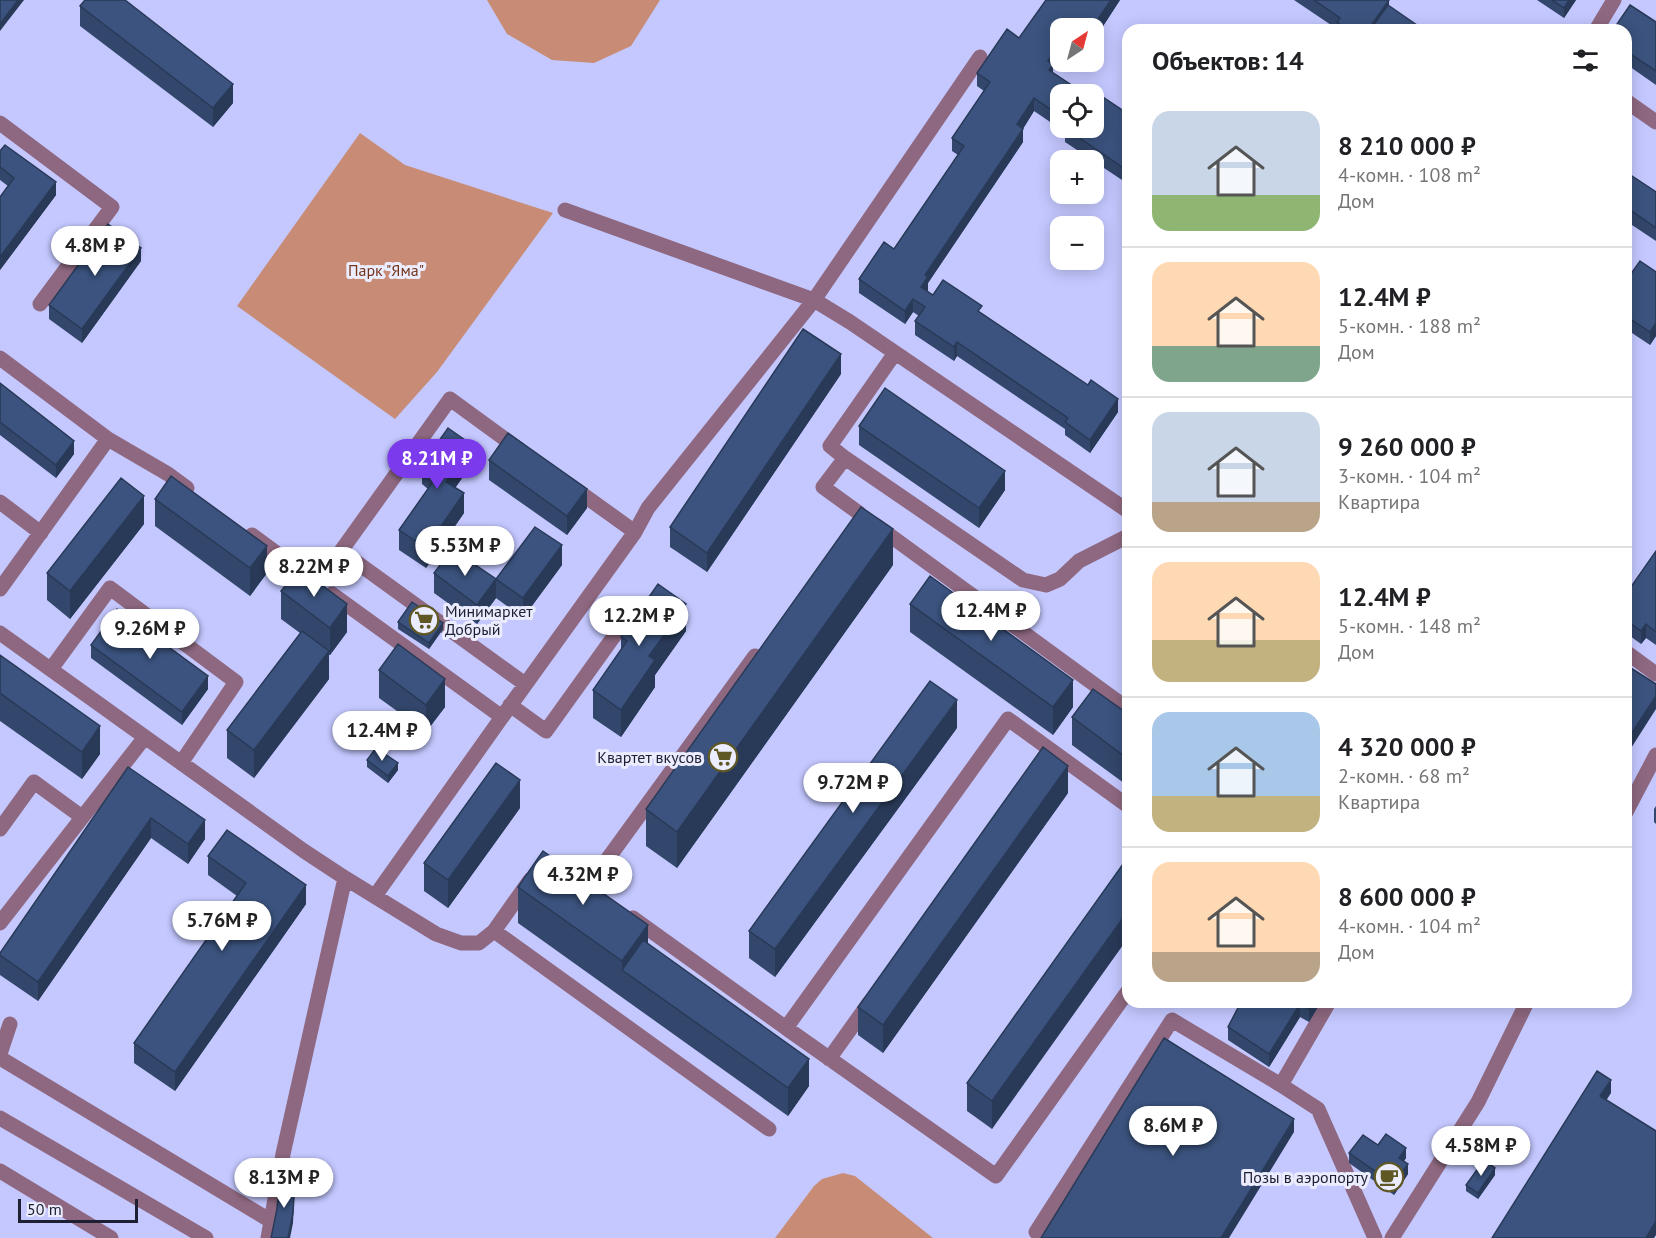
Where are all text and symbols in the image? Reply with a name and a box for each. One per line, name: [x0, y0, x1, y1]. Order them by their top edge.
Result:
north arrow: [1050, 18, 1104, 72]
map controls: [1050, 18, 1104, 270]
text: Объектов: 14: [1152, 44, 1304, 77]
icon: filters: [1569, 44, 1602, 77]
button: locate: [1050, 84, 1104, 138]
text: 8 210 000 ₽: [1338, 129, 1476, 162]
icon: home: [1200, 135, 1272, 207]
button: +: [1050, 150, 1104, 204]
text: 4-комн. · 108 m²: [1338, 162, 1481, 188]
text: Дом: [1338, 188, 1375, 214]
button: −: [1050, 216, 1104, 270]
pin: 4.8M ₽: [46, 226, 144, 277]
text: 4.8M ₽: [65, 232, 125, 258]
park label: Парк "Яма": [348, 260, 424, 280]
text: 12.4M ₽: [1338, 280, 1431, 313]
icon: home: [1200, 286, 1272, 358]
text: 5-комн. · 188 m²: [1338, 313, 1481, 339]
text: Дом: [1338, 339, 1375, 365]
text: 9 260 000 ₽: [1338, 430, 1476, 463]
icon: home: [1200, 436, 1272, 508]
pin: 8.21M ₽: [382, 439, 492, 490]
text: 8.21M ₽: [401, 445, 473, 471]
text: 3-комн. · 104 m²: [1338, 463, 1481, 489]
text: Квартира: [1338, 489, 1420, 515]
pin: 5.53M ₽: [410, 526, 520, 577]
text: 5.53M ₽: [429, 532, 501, 558]
pin: 8.22M ₽: [259, 547, 369, 598]
text: 8.22M ₽: [278, 553, 350, 579]
text: 12.4M ₽: [1338, 580, 1431, 613]
icon: home: [1200, 586, 1272, 658]
pin: 12.4M ₽: [936, 591, 1046, 642]
pin: 12.2M ₽: [584, 596, 694, 647]
text: 12.4M ₽: [955, 597, 1027, 623]
place label: Минимаркет Добрый: [445, 601, 533, 639]
text: 12.2M ₽: [603, 602, 675, 628]
supermarket icon: Минимаркет Добрый: [408, 604, 440, 636]
pin: 9.26M ₽: [95, 609, 205, 660]
text: 5-комн. · 148 m²: [1338, 613, 1481, 639]
text: 9.26M ₽: [114, 615, 186, 641]
text: Дом: [1338, 639, 1375, 665]
pin: 12.4M ₽: [327, 711, 437, 762]
text: 12.4M ₽: [346, 717, 418, 743]
text: 4 320 000 ₽: [1338, 730, 1476, 763]
icon: home: [1200, 736, 1272, 808]
supermarket icon: Квартет вкусов: [707, 741, 739, 773]
place label: Квартет вкусов: [597, 747, 702, 767]
pin: 9.72M ₽: [798, 763, 908, 814]
text: 2-комн. · 68 m²: [1338, 763, 1470, 789]
text: 9.72M ₽: [817, 769, 889, 795]
text: Квартира: [1338, 789, 1420, 815]
pin: 4.32M ₽: [528, 855, 638, 906]
text: 4.32M ₽: [547, 861, 619, 887]
text: 8 600 000 ₽: [1338, 880, 1476, 913]
icon: home: [1200, 886, 1272, 958]
pin: 5.76M ₽: [167, 901, 277, 952]
text: 5.76M ₽: [186, 907, 258, 933]
text: 4-комн. · 104 m²: [1338, 913, 1481, 939]
text: Дом: [1338, 939, 1375, 965]
pin: 8.6M ₽: [1124, 1106, 1222, 1157]
text: 8.6M ₽: [1143, 1112, 1203, 1138]
pin: 4.58M ₽: [1426, 1126, 1536, 1177]
text: 4.58M ₽: [1445, 1132, 1517, 1158]
pin: 8.13M ₽: [229, 1158, 339, 1209]
cafe icon: Позы в аэропорту: [1373, 1161, 1405, 1193]
text: 8.13M ₽: [248, 1164, 320, 1190]
place label: Позы в аэропорту: [1243, 1167, 1369, 1187]
scale bar: [18, 1196, 138, 1224]
text: 50 m: [27, 1199, 62, 1219]

